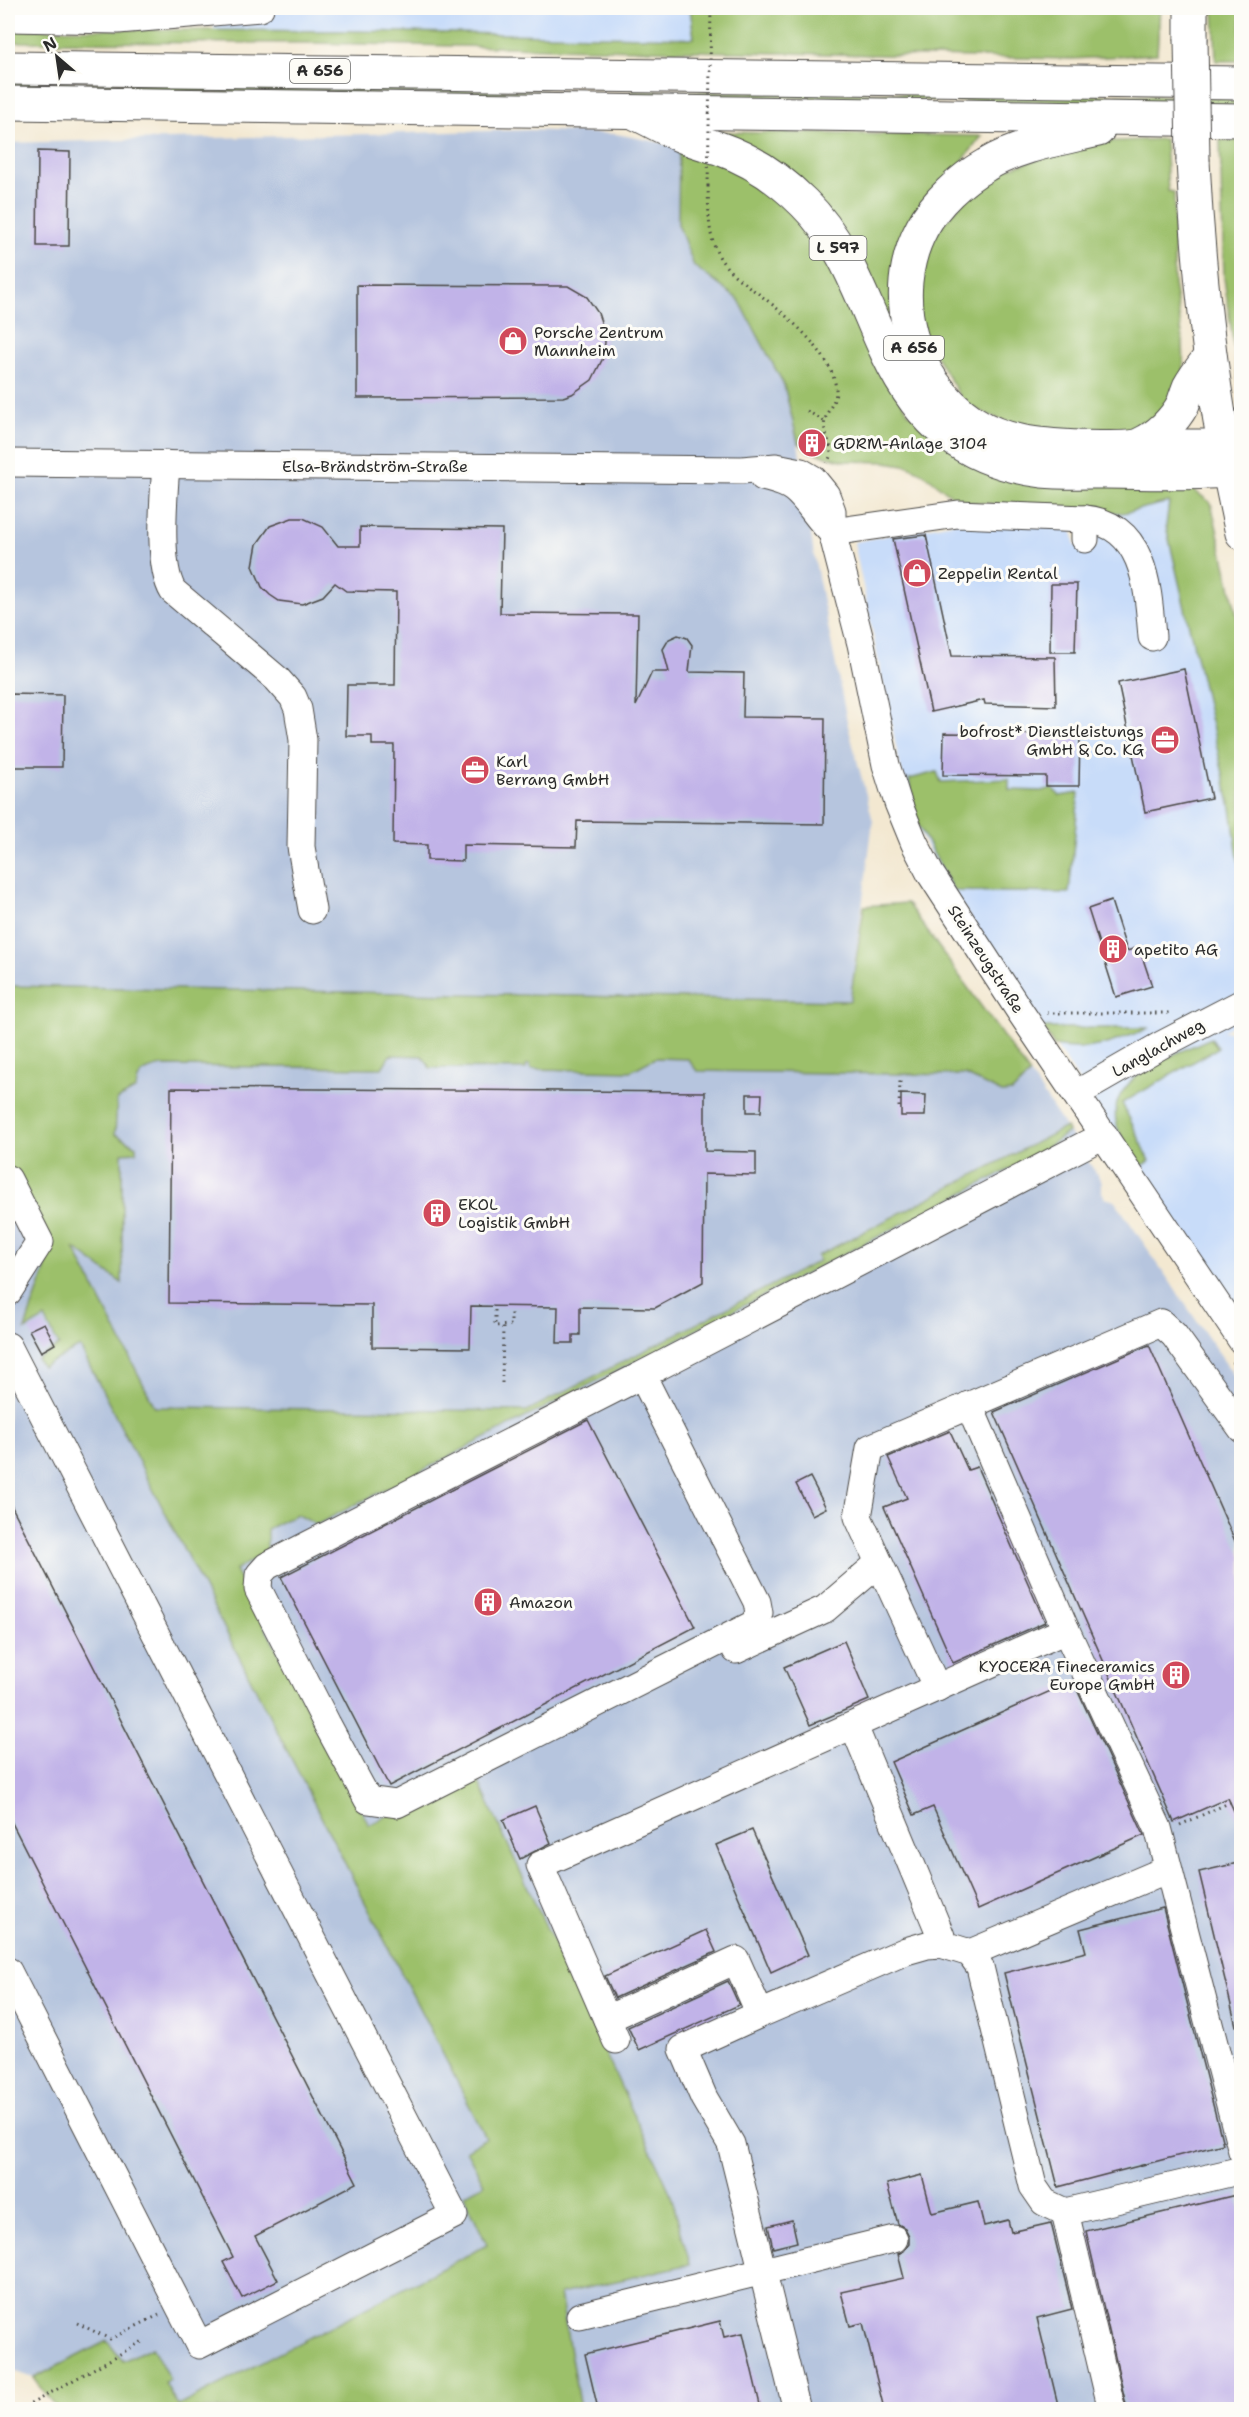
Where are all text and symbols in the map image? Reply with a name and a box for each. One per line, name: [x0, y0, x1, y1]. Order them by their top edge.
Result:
north arrow: [27, 27, 87, 87]
text: N: [39, 32, 61, 57]
road number: A 656: [290, 59, 350, 83]
road number: L 597: [810, 236, 866, 260]
place label: Porsche Zentrum Mannheim: [534, 322, 664, 361]
shop icon: Porsche Zentrum Mannheim: [497, 325, 529, 357]
road number: A 656: [884, 336, 944, 360]
building icon: GDRM-Anlage 3104: [796, 427, 828, 459]
place label: GDRM-Anlage 3104: [833, 433, 987, 454]
street label: Elsa-Brändström-Straße: [282, 456, 468, 477]
shop icon: Zeppelin Rental: [901, 557, 933, 589]
place label: Zeppelin Rental: [938, 563, 1058, 584]
place label: bofrost* Dienstleistungs GmbH & Co. KG: [959, 721, 1144, 760]
office icon: bofrost* Dienstleistungs GmbH & Co. KG: [1149, 724, 1181, 756]
place label: Karl Berrang GmbH: [496, 751, 610, 790]
office icon: Karl Berrang GmbH: [459, 754, 491, 786]
street label: Steinzeugstraße: [943, 901, 1029, 1017]
building icon: apetito AG: [1097, 933, 1129, 965]
place label: apetito AG: [1134, 939, 1218, 960]
street label: Langlachweg: [1108, 1014, 1208, 1082]
place label: EKOL Logistik GmbH: [458, 1194, 570, 1233]
building icon: EKOL Logistik GmbH: [421, 1197, 453, 1229]
building icon: Amazon: [472, 1586, 504, 1618]
place label: Amazon: [509, 1592, 573, 1613]
place label: KYOCERA Fineceramics Europe GmbH: [979, 1656, 1155, 1695]
building icon: KYOCERA Fineceramics Europe GmbH: [1160, 1659, 1192, 1691]

